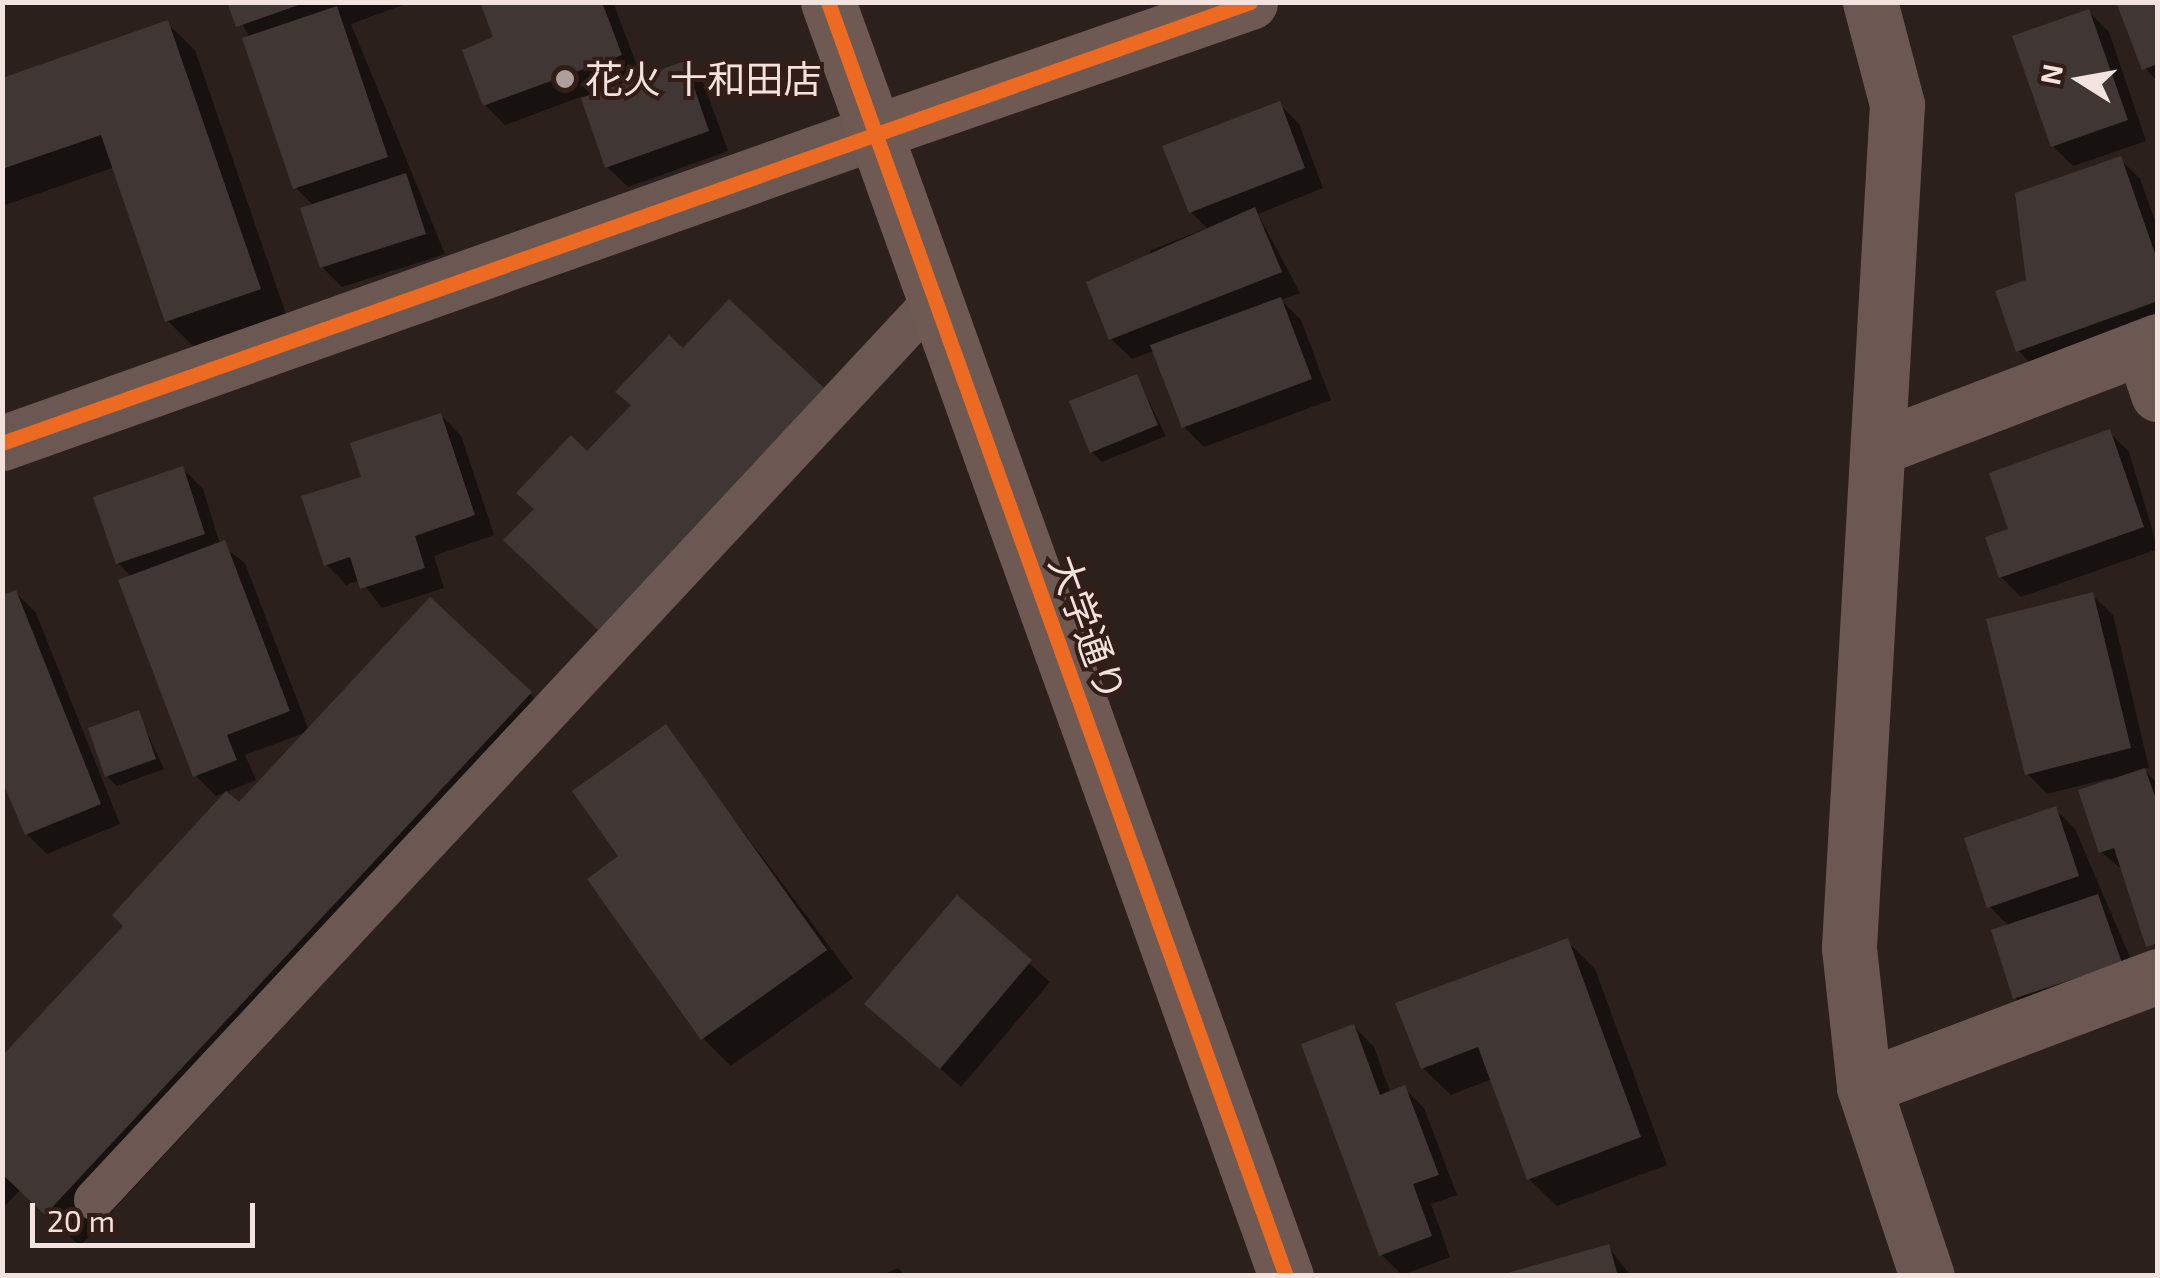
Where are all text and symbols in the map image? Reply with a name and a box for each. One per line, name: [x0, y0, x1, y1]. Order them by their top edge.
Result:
north arrow: [2030, 30, 2130, 130]
place label: 花火 十和田店: [585, 56, 821, 102]
text: N: [2032, 61, 2069, 87]
marker: 花火 十和田店: [554, 68, 576, 90]
street label: 大学通り: [1041, 549, 1135, 707]
scale bar: [35, 1183, 260, 1245]
text: 20 m: [47, 1202, 115, 1238]

